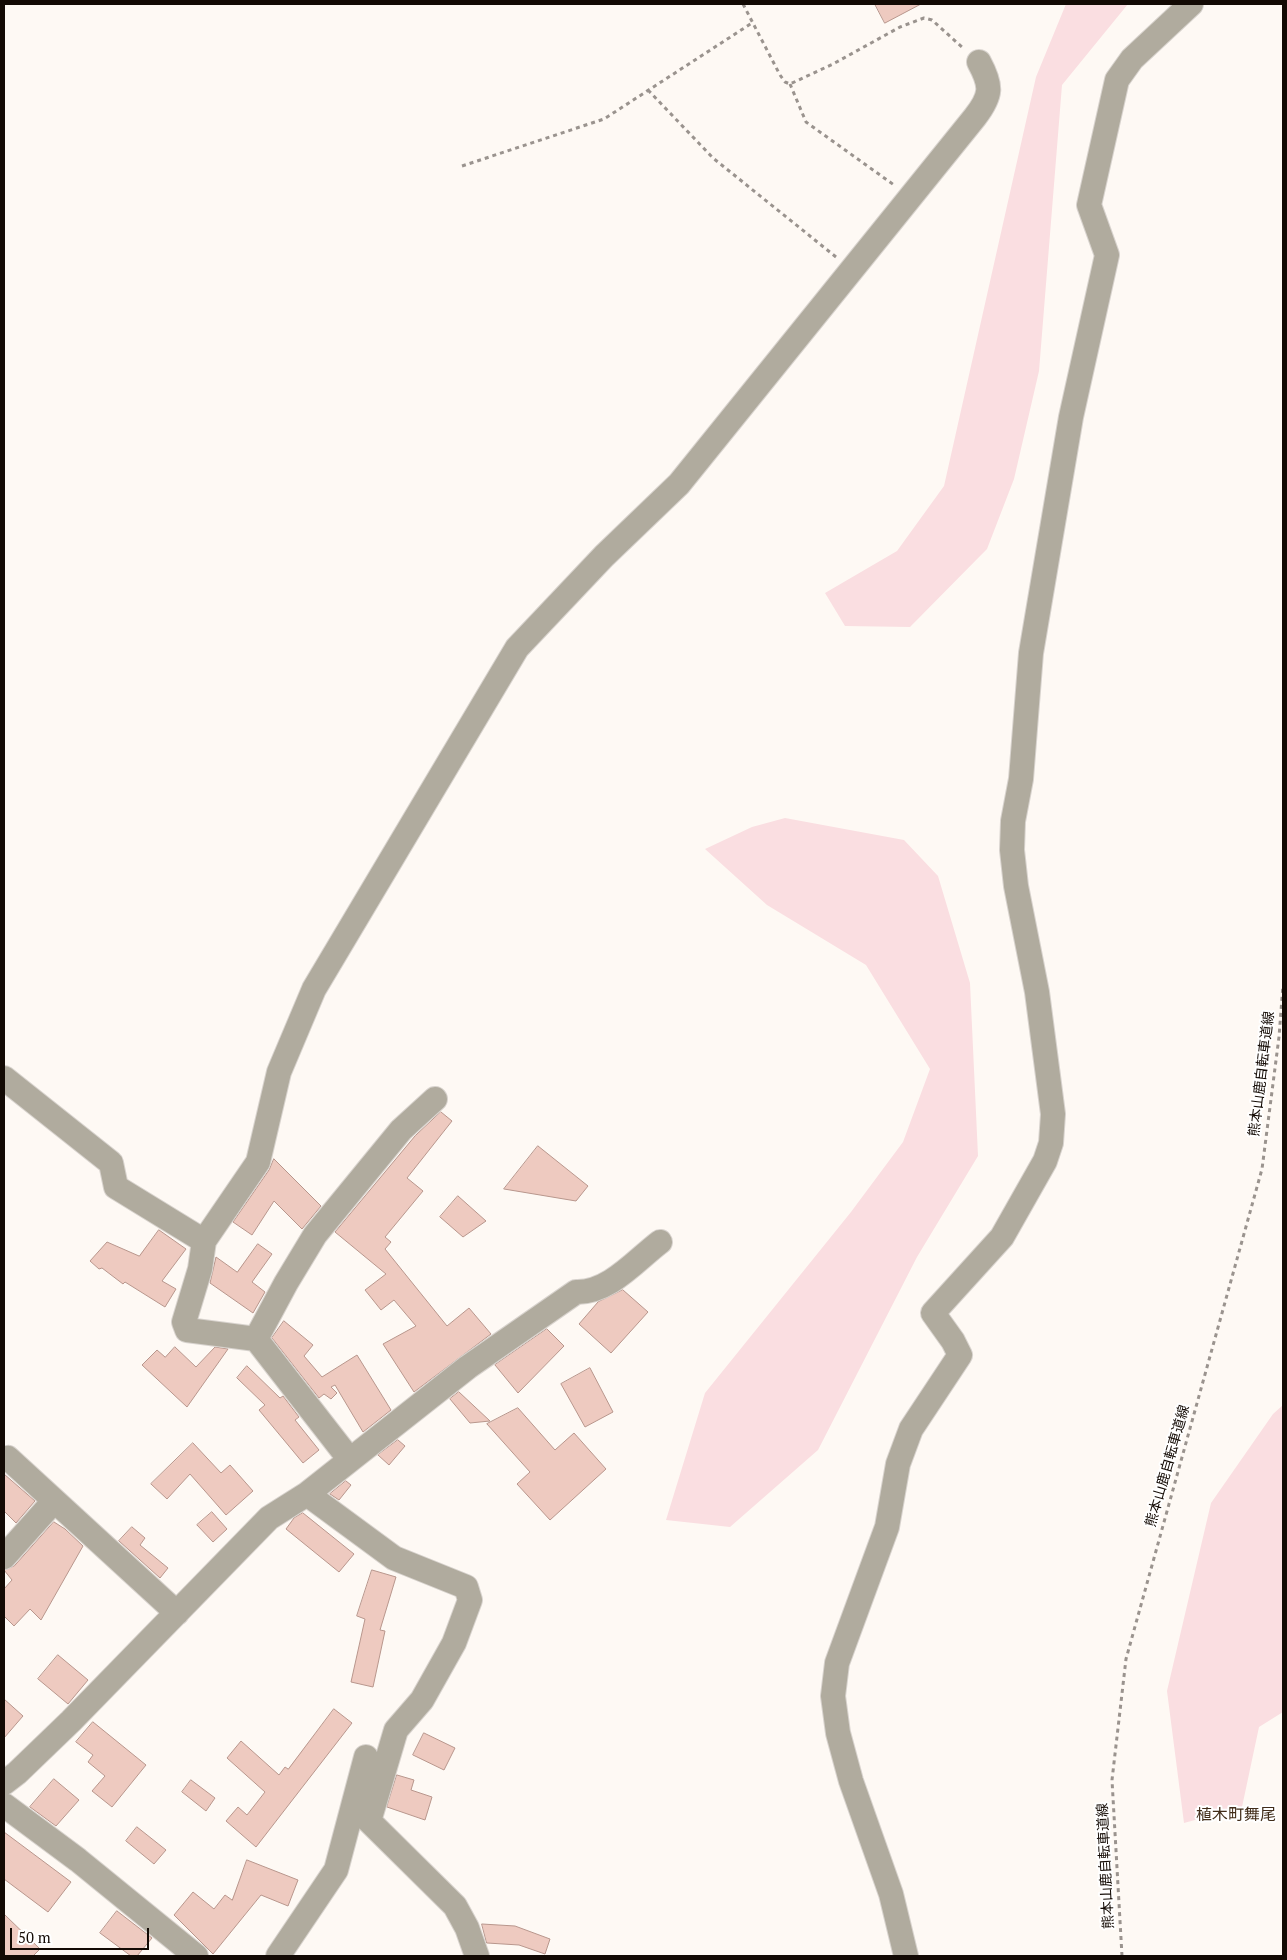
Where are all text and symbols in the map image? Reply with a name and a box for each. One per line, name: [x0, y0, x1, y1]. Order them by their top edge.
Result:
street label: 熊本山鹿自転車道線: [1246, 1010, 1278, 1138]
street label: 熊本山鹿自転車道線: [1143, 1403, 1193, 1529]
street label: 熊本山鹿自転車道線: [1094, 1803, 1118, 1929]
district label: 植木町舞尾: [1196, 1805, 1276, 1825]
scale bar: [12, 1918, 151, 1950]
text: 50 m: [18, 1927, 51, 1947]

